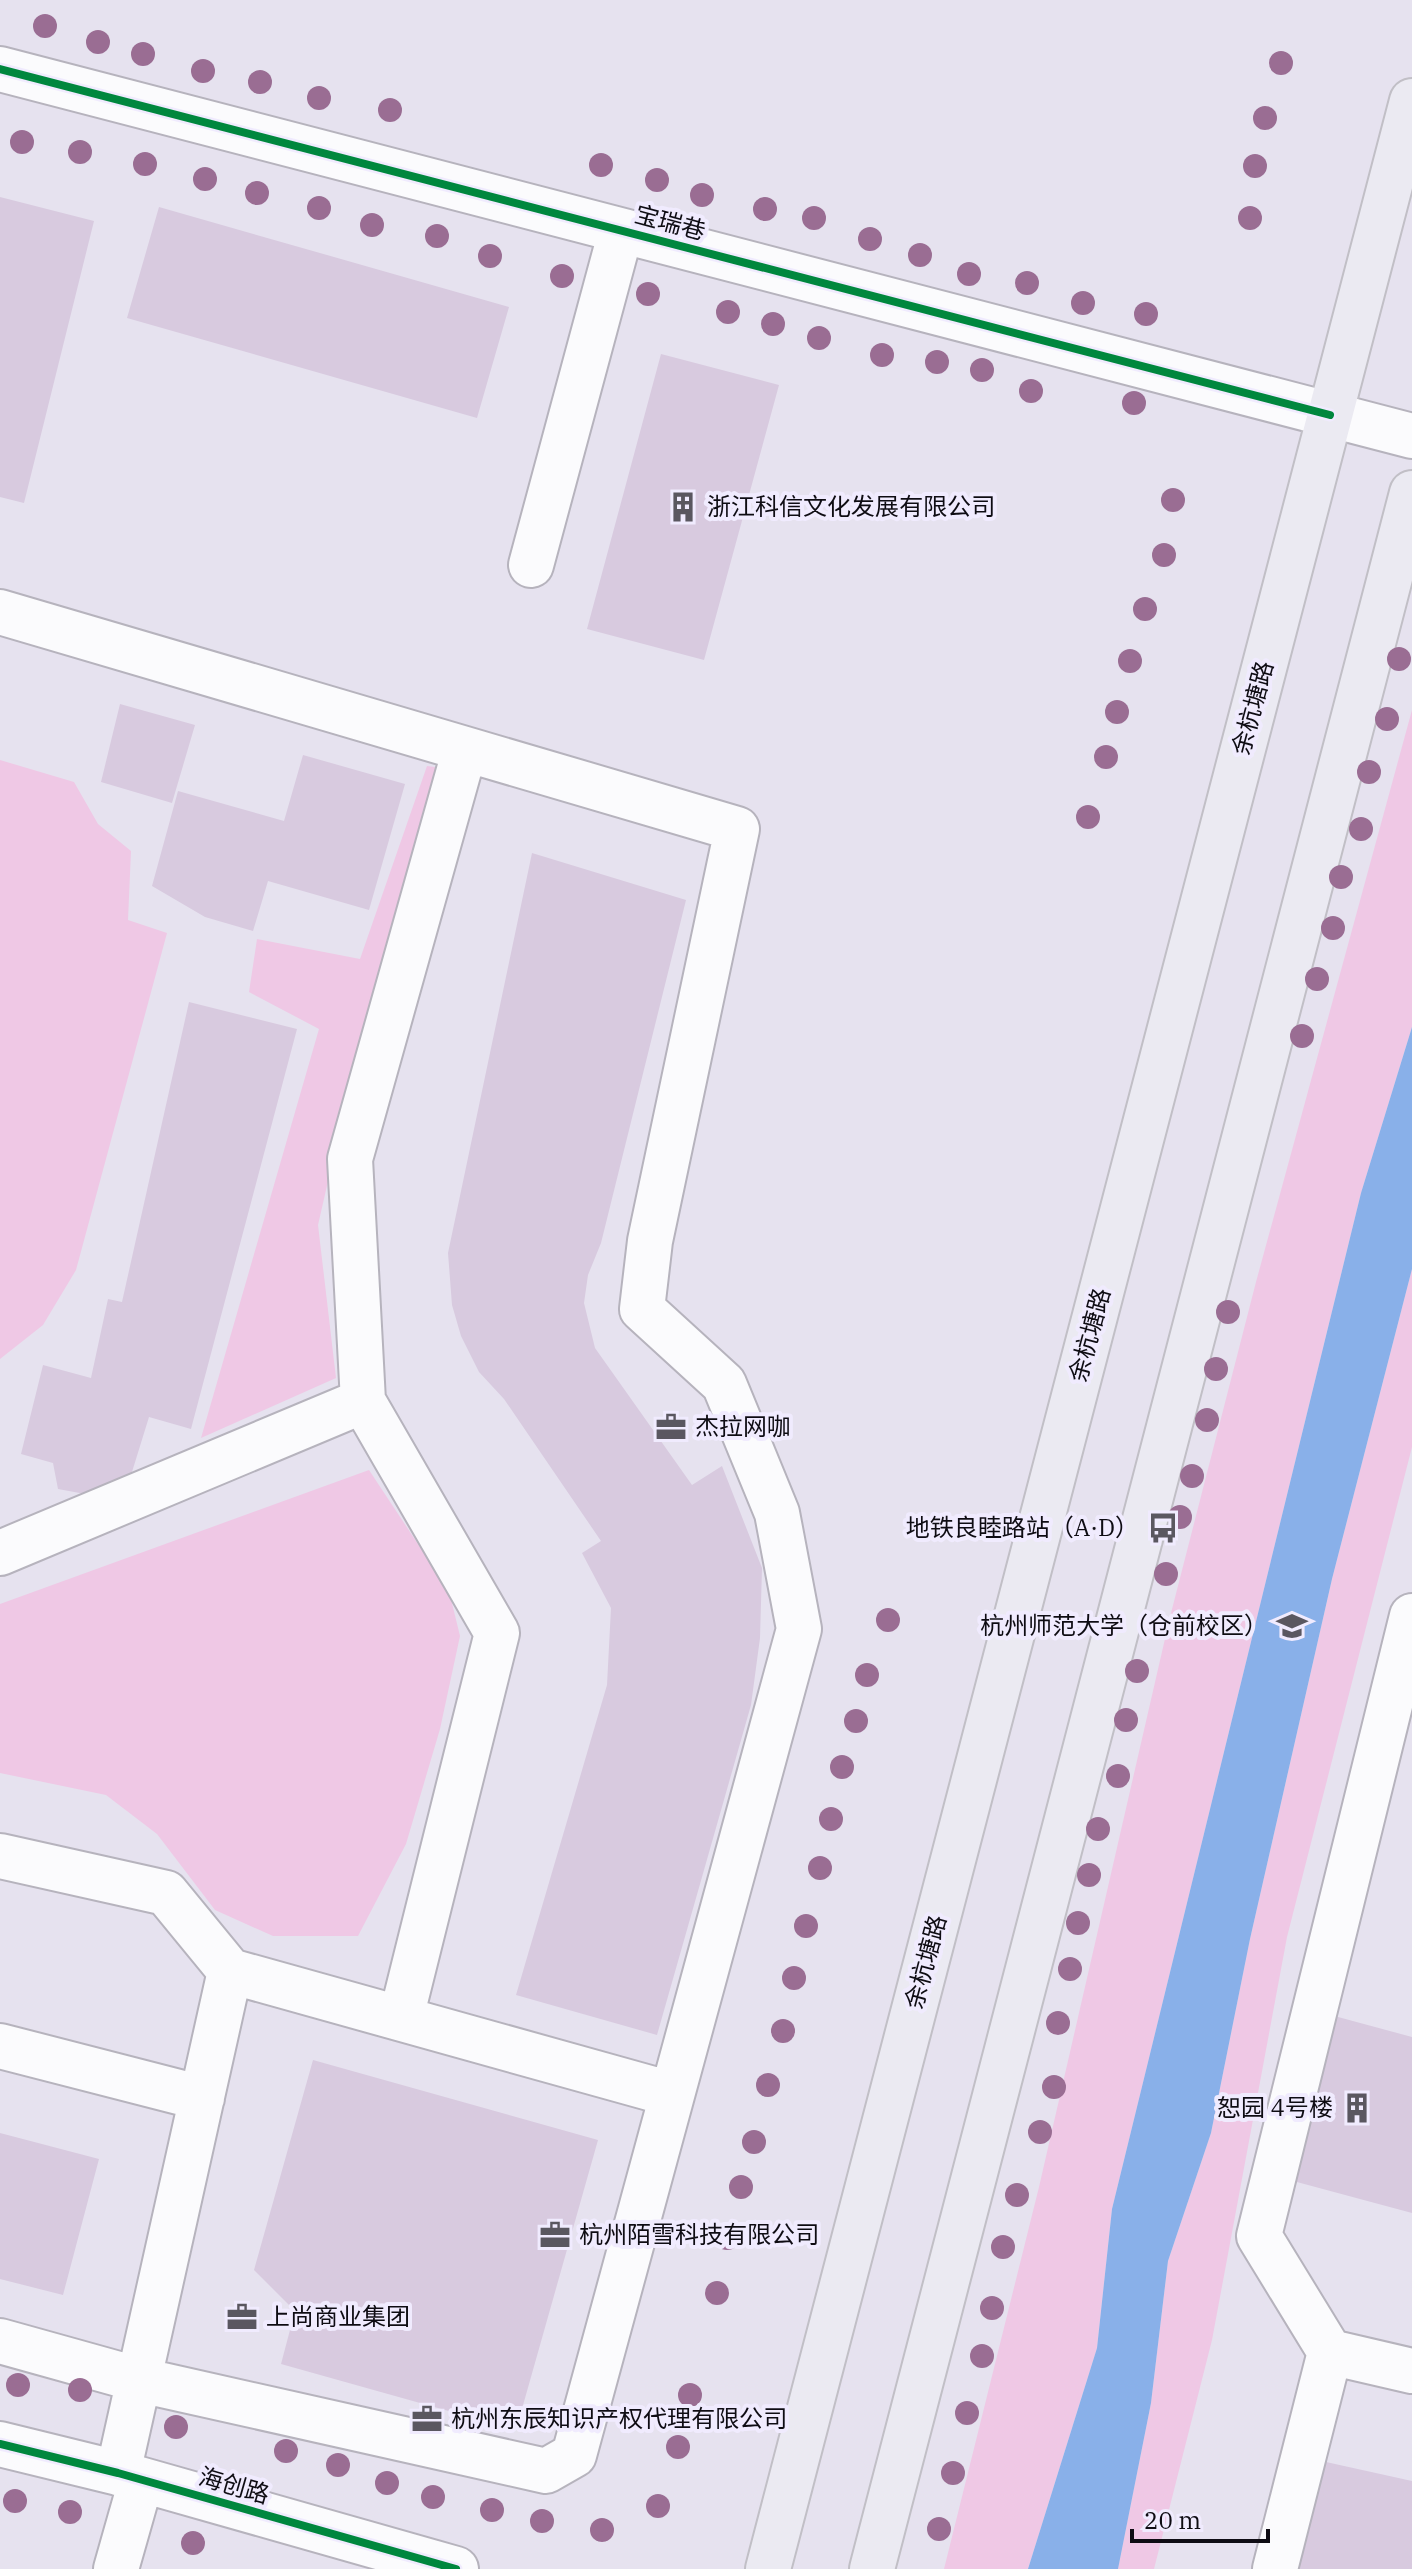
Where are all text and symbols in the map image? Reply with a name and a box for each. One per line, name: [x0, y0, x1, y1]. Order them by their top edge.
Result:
street label: 宝瑞巷: [631, 197, 709, 247]
building icon: 浙江科信文化发展有限公司: [666, 490, 700, 524]
place label: 浙江科信文化发展有限公司: [707, 490, 995, 522]
street label: 余杭塘路: [1224, 657, 1280, 758]
street label: 余杭塘路: [1061, 1284, 1117, 1385]
office icon: 杰拉网咖: [654, 1410, 688, 1444]
place label: 杰拉网咖: [695, 1410, 791, 1442]
place label: 地铁良睦路站（A·D）: [906, 1511, 1139, 1543]
bus stop icon: 地铁良睦路站（A·D）: [1146, 1511, 1180, 1545]
place label: 杭州师范大学（仓前校区）: [980, 1609, 1268, 1641]
school or university icon: 杭州师范大学（仓前校区）: [1275, 1609, 1309, 1643]
street label: 余杭塘路: [897, 1911, 953, 2012]
place label: 恕园 4号楼: [1217, 2091, 1333, 2123]
building icon: 恕园 4号楼: [1340, 2091, 1374, 2125]
office icon: 杭州陌雪科技有限公司: [538, 2218, 572, 2252]
place label: 杭州陌雪科技有限公司: [579, 2218, 819, 2250]
office icon: 上尚商业集团: [225, 2300, 259, 2334]
place label: 上尚商业集团: [266, 2300, 410, 2332]
office icon: 杭州东辰知识产权代理有限公司: [410, 2402, 444, 2436]
place label: 杭州东辰知识产权代理有限公司: [451, 2402, 787, 2434]
street label: 海创路: [195, 2460, 273, 2510]
scale bar: [1132, 2493, 1268, 2543]
text: 20 m: [1144, 2504, 1201, 2536]

